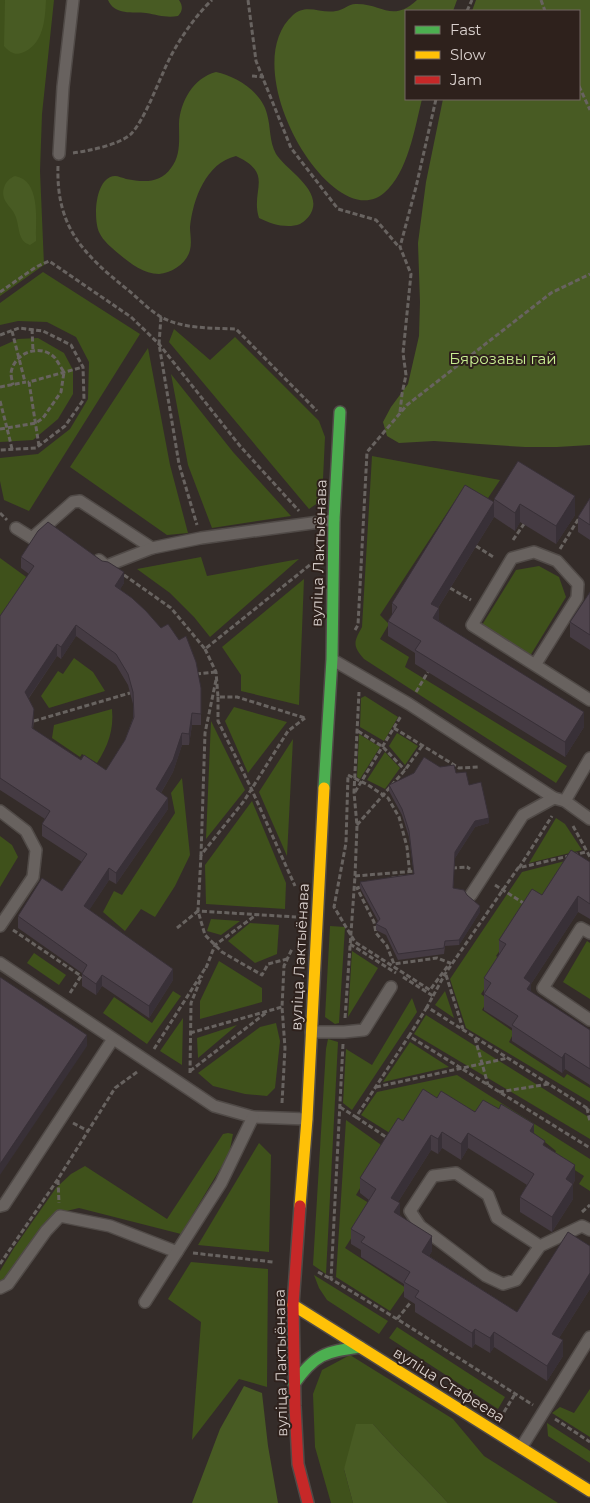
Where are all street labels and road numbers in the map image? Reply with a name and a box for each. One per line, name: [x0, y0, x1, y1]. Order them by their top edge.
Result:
street label: вуліца Лактыёнава: [306, 479, 331, 627]
street label: вуліца Лактыёнава: [286, 883, 313, 1031]
street label: вуліца Лактыёнава: [270, 1289, 291, 1437]
street label: вуліца Стафеева: [390, 1343, 509, 1427]

